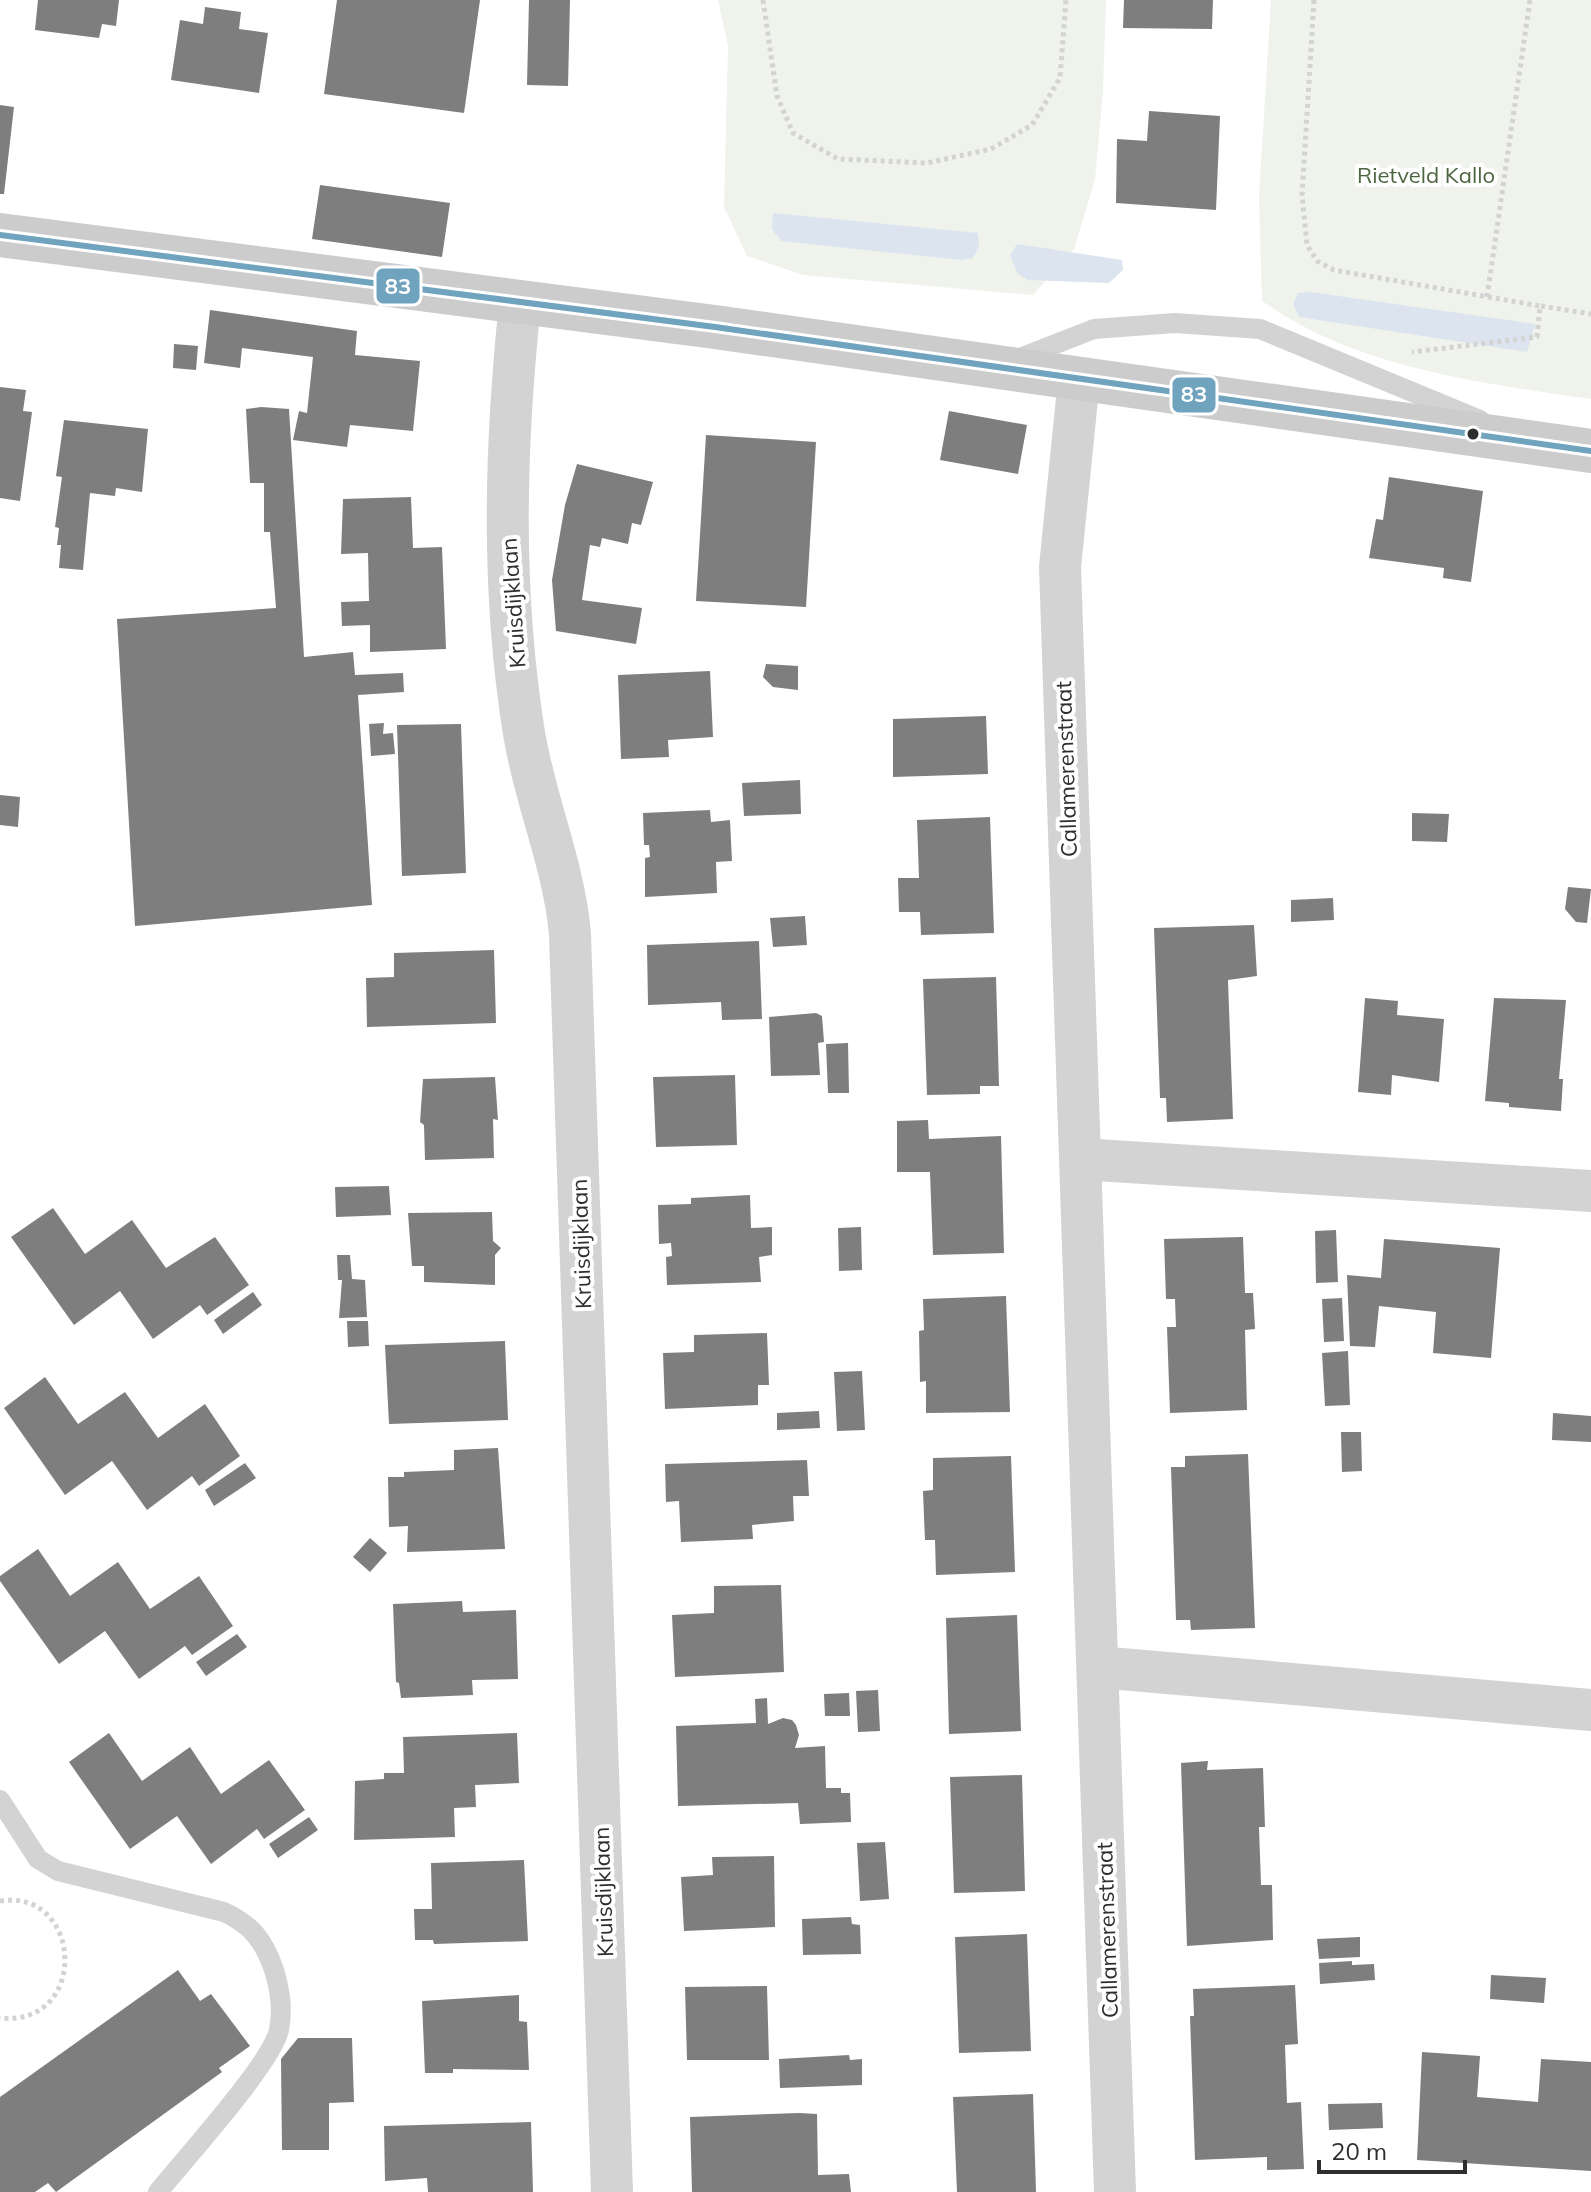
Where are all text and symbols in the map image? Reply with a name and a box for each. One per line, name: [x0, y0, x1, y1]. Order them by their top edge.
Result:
park label: Rietveld Kallo: [1357, 161, 1495, 189]
line badge: 83: [375, 267, 421, 305]
text: 83: [385, 272, 411, 300]
line badge: 83: [1171, 376, 1217, 414]
text: 83: [1181, 380, 1207, 408]
unlabelled marker: [1465, 426, 1481, 442]
street label: Kruisdijklaan: [494, 537, 532, 669]
street label: Callamerenstraat: [1049, 680, 1083, 857]
street label: Kruisdijklaan: [565, 1178, 597, 1310]
street label: Kruisdijklaan: [587, 1826, 619, 1958]
street label: Callamerenstraat: [1090, 1841, 1124, 2018]
scale bar: [1319, 2124, 1465, 2174]
text: 20 m: [1331, 2136, 1387, 2166]

